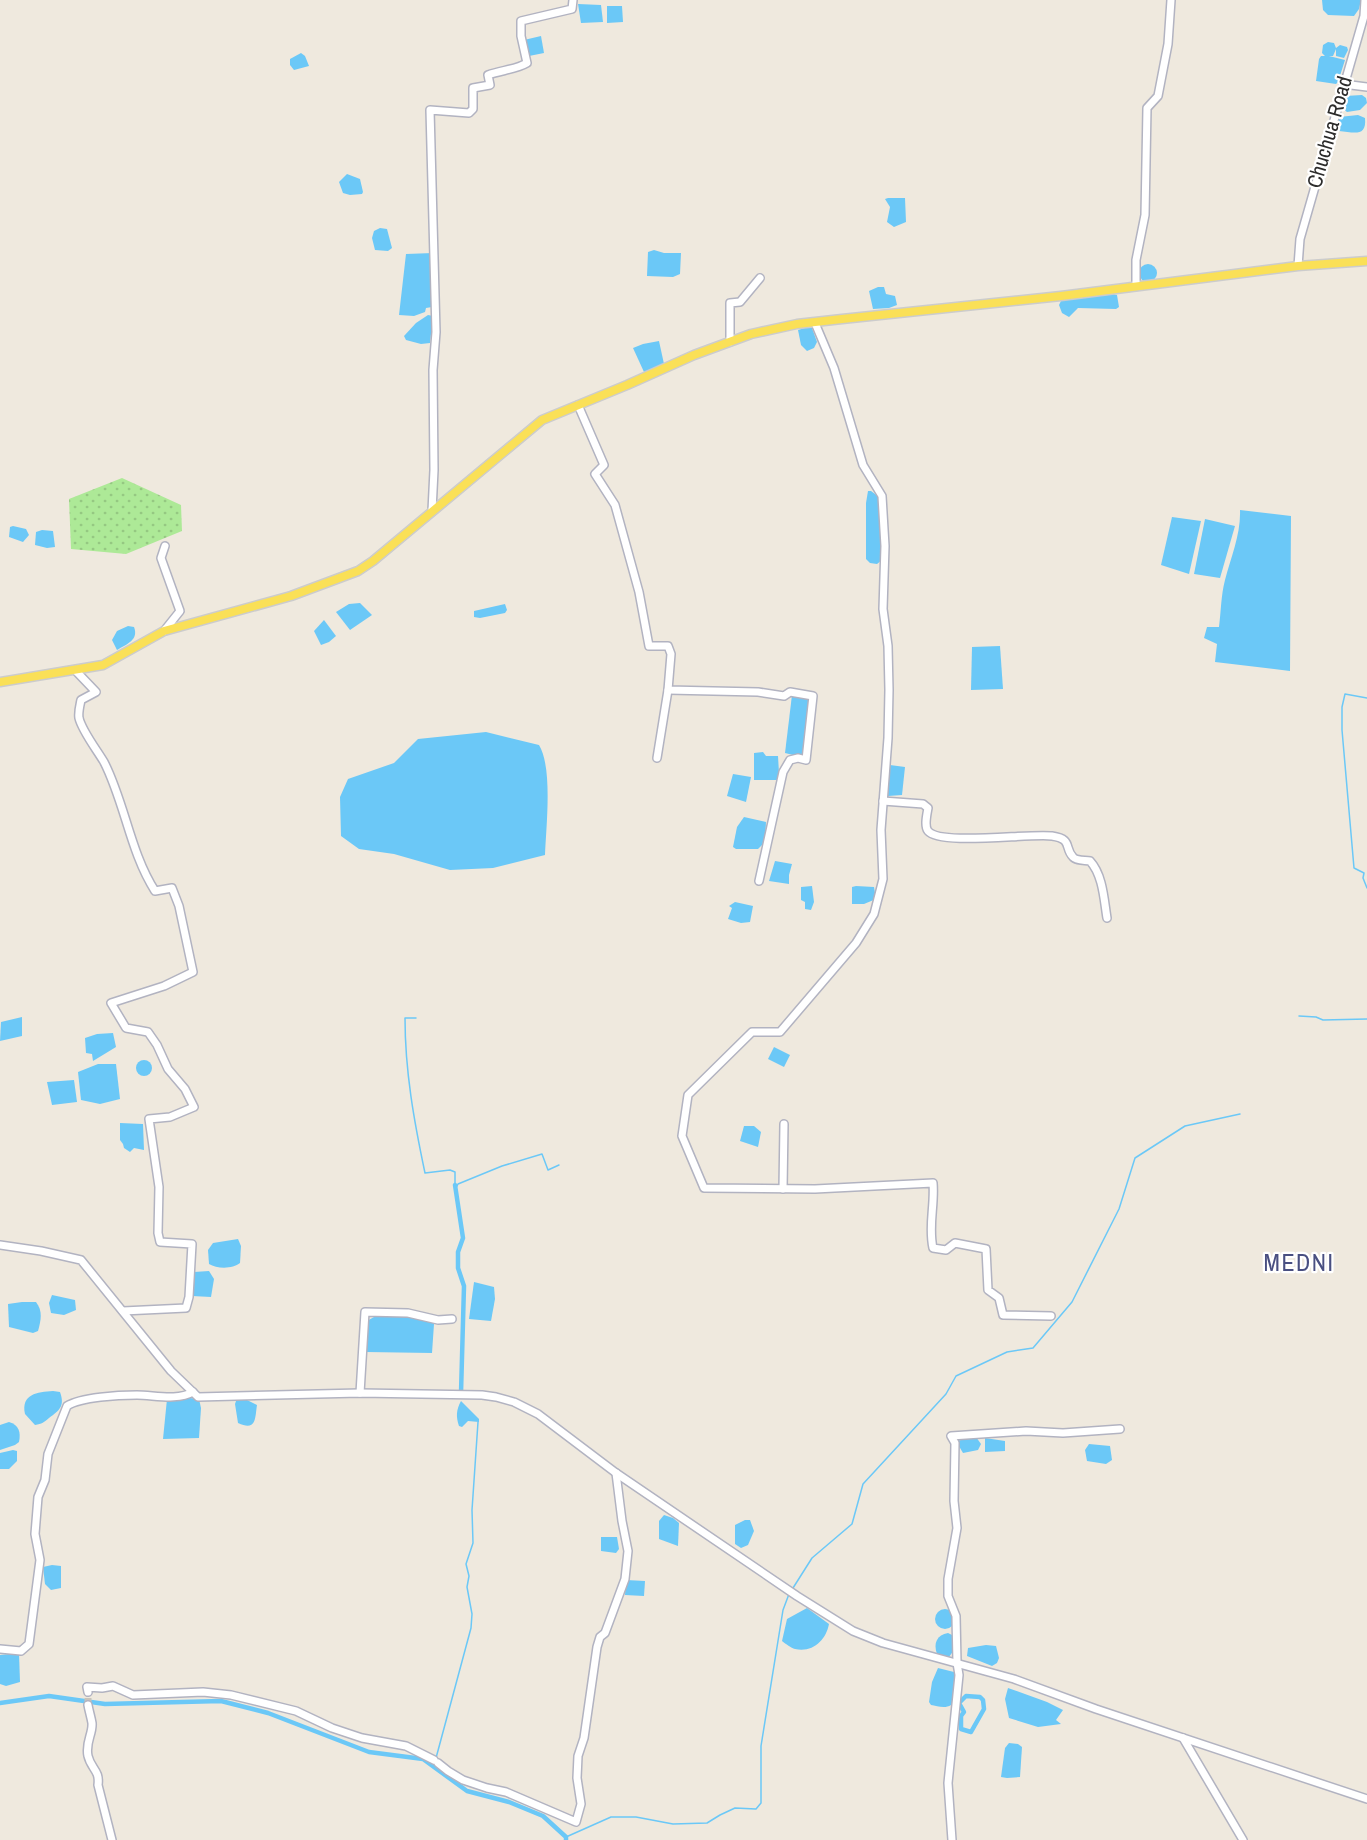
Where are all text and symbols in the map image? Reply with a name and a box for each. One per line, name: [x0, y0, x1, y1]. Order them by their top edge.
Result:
street label: Chuchua Road: [1299, 73, 1359, 191]
district label: MEDNI: [1264, 1246, 1334, 1278]

